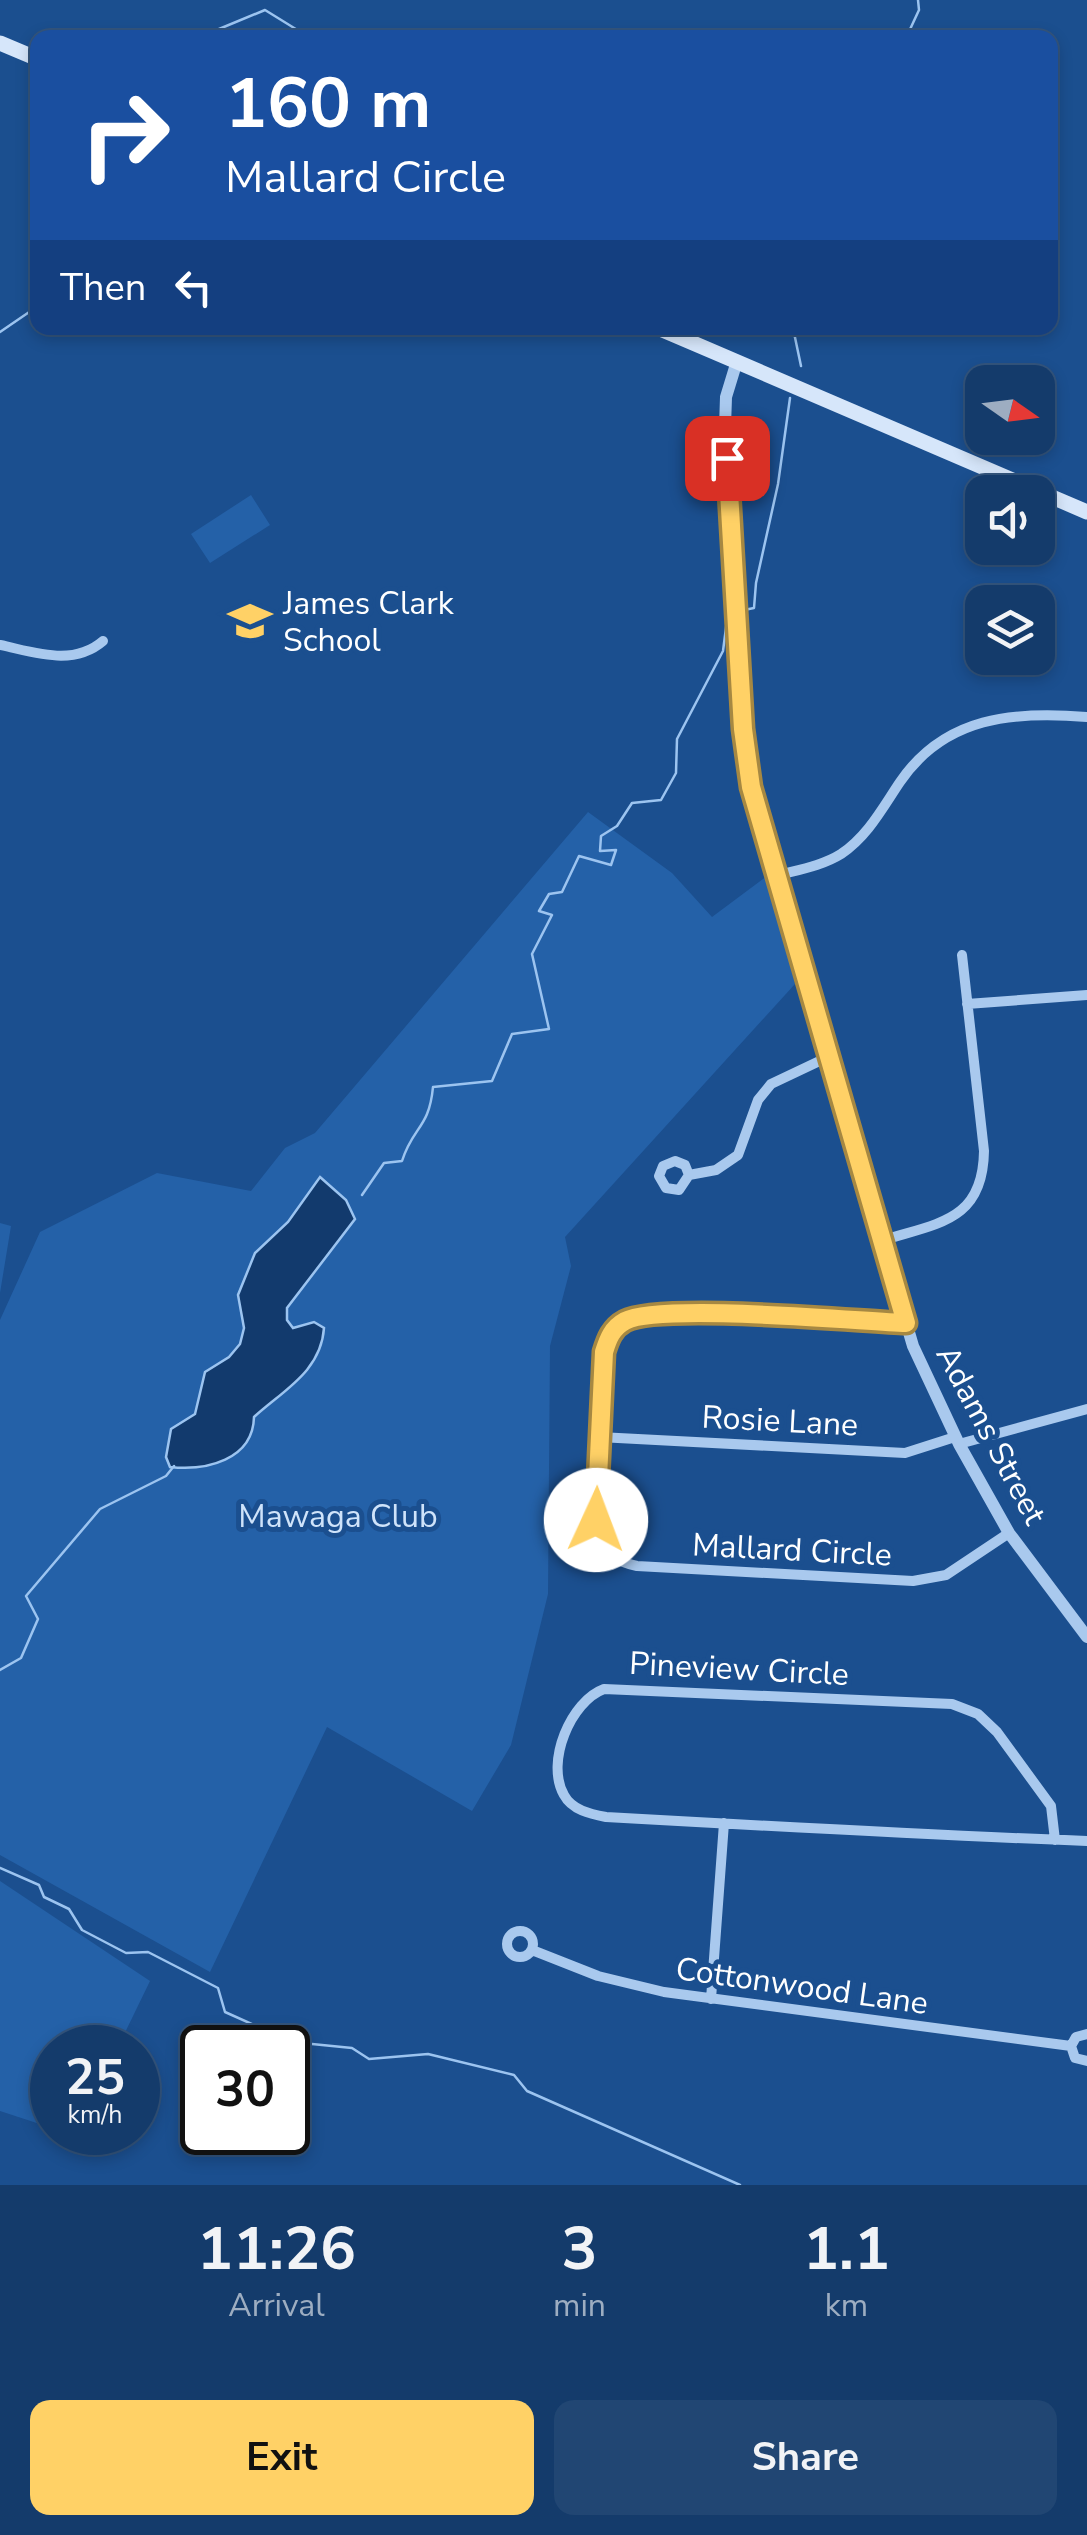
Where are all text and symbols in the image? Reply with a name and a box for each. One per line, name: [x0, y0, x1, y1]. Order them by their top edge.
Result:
text: 160 m: [225, 56, 431, 152]
icon: right: [60, 70, 190, 200]
text: Mallard Circle: [225, 147, 506, 208]
icon: left: [166, 260, 221, 315]
text: Then: [60, 262, 146, 313]
north arrow: [965, 365, 1055, 455]
map controls: [965, 365, 1055, 675]
pin: [685, 416, 770, 501]
icon: arrive: [700, 431, 755, 486]
button: sound: [965, 475, 1055, 565]
place label: James Clark School: [282, 582, 455, 662]
button: layers: [965, 585, 1055, 675]
school or university icon: James Clark School: [226, 597, 274, 645]
street label: Adams Street: [926, 1338, 1057, 1533]
street label: Rosie Lane: [701, 1395, 859, 1447]
position arrow: [544, 1468, 648, 1572]
park label: Mawaga Club: [238, 1495, 438, 1538]
street label: Mallard Circle: [691, 1523, 893, 1577]
street label: Pineview Circle: [628, 1642, 850, 1696]
street label: Cottonwood Lane: [673, 1947, 931, 2025]
speed limit sign: 30: [180, 2025, 310, 2155]
text: 25: [65, 2043, 125, 2112]
text: km/h: [67, 2098, 123, 2132]
text: 11:26: [197, 2208, 356, 2290]
text: 3: [561, 2208, 597, 2290]
text: 1.1: [803, 2208, 890, 2290]
text: Arrival: [228, 2284, 325, 2327]
text: min: [553, 2284, 606, 2327]
text: km: [825, 2284, 868, 2327]
button: Exit: [30, 2400, 534, 2515]
button: Share: [554, 2400, 1057, 2515]

